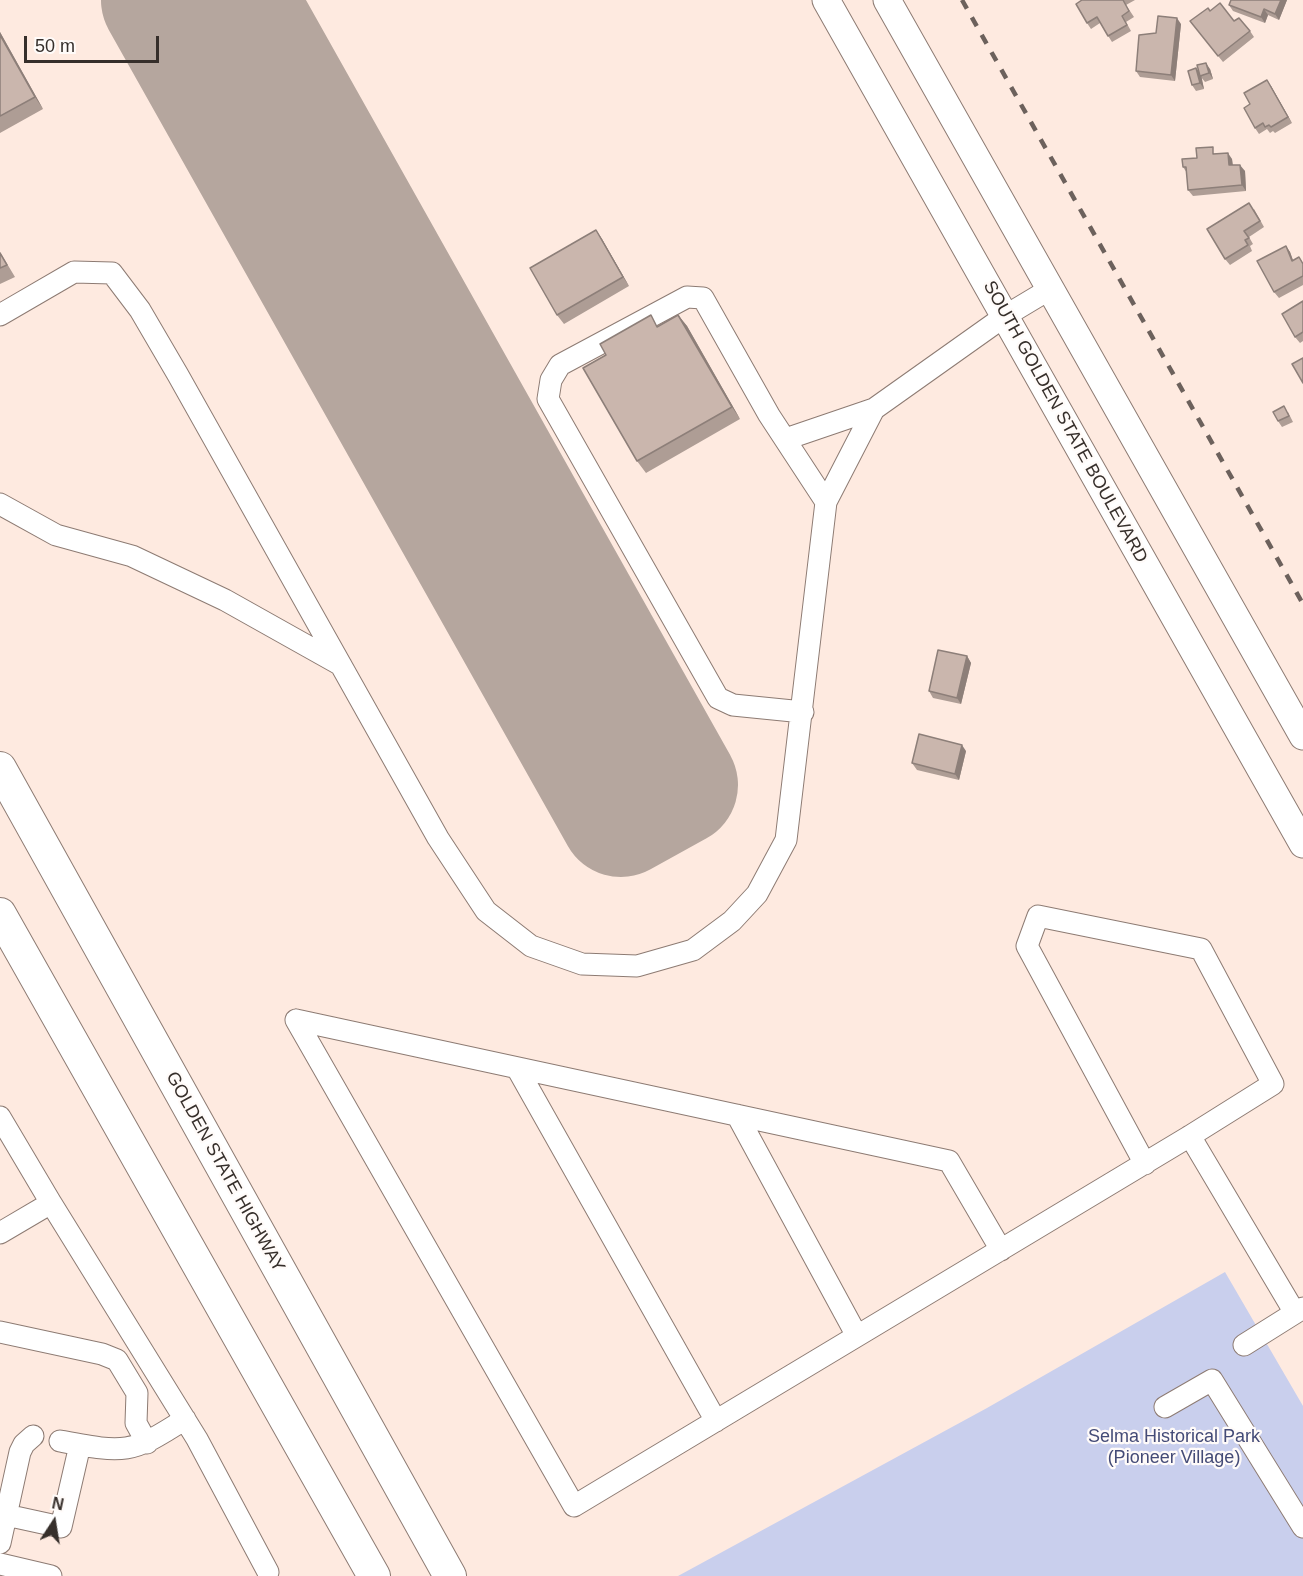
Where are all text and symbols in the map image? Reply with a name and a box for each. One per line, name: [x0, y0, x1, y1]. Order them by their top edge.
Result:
scale bar: [27, 24, 162, 62]
text: 50 m: [35, 36, 75, 56]
street label: SOUTH GOLDEN STATE BOULEVARD: [978, 277, 1152, 567]
street label: GOLDEN STATE HIGHWAY: [161, 1068, 289, 1276]
park label: Selma Historical Park (Pioneer Village): [1088, 1426, 1260, 1468]
north arrow: [24, 1492, 84, 1552]
text: N: [50, 1494, 65, 1513]

